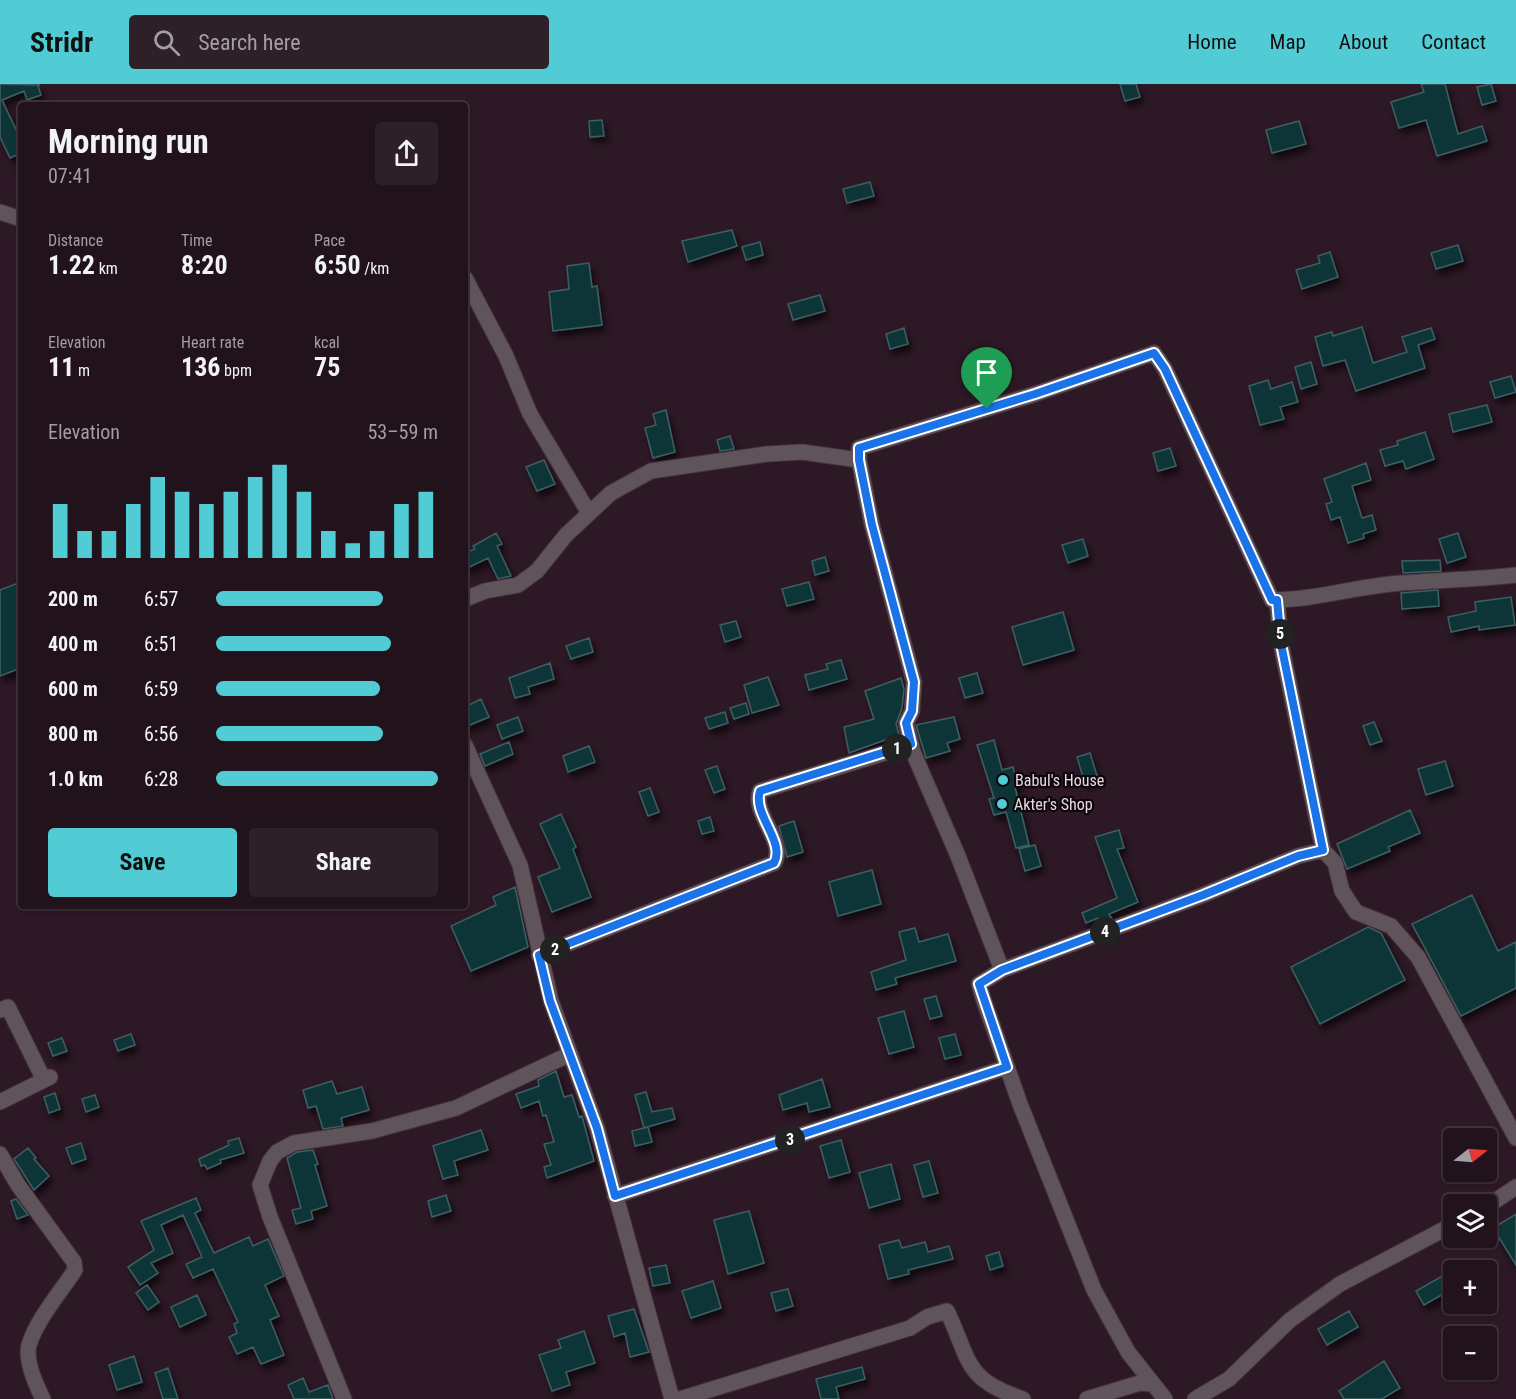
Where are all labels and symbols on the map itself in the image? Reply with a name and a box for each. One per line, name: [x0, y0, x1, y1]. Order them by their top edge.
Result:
pin: [961, 347, 1012, 409]
pin: 5: [1265, 619, 1295, 649]
pin: 1: [882, 734, 912, 764]
place label: Babul's House: [1015, 771, 1104, 790]
marker: Babul's House: [996, 773, 1010, 787]
place label: Akter's Shop: [1014, 795, 1093, 814]
marker: Akter's Shop: [995, 797, 1009, 811]
pin: 4: [1090, 917, 1120, 947]
pin: 2: [540, 935, 570, 965]
pin: 3: [775, 1125, 805, 1155]
north arrow: [1443, 1128, 1497, 1182]

